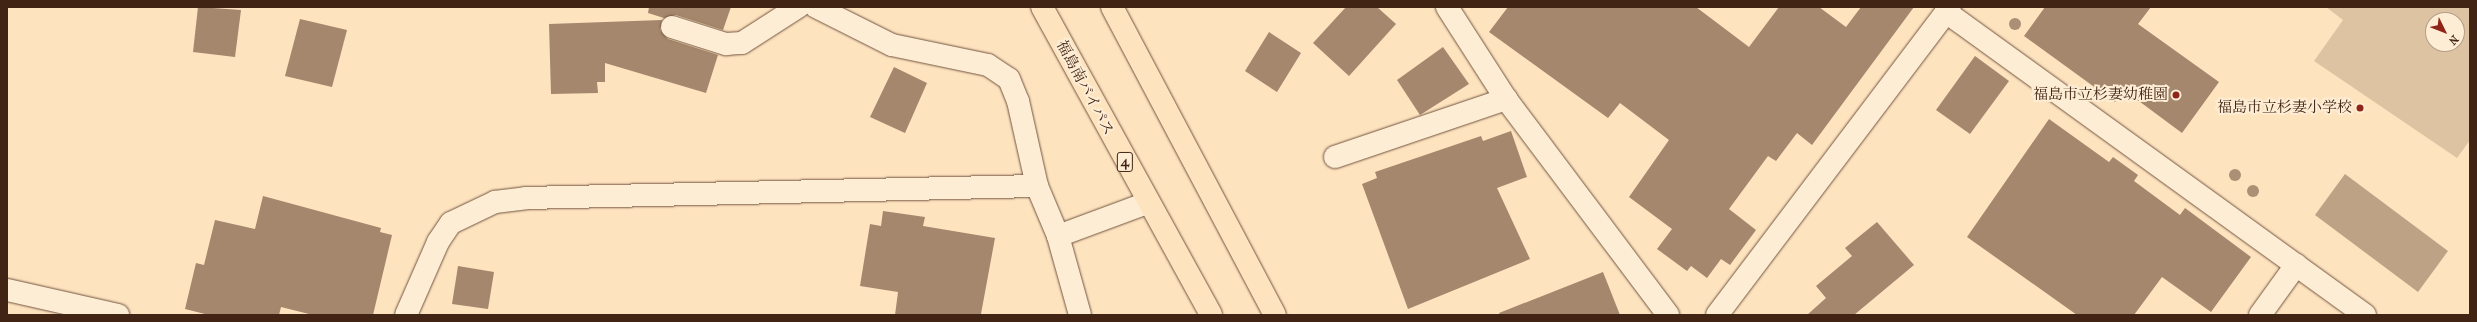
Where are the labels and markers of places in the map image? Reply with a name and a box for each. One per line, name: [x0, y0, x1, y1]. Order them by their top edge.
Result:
place label: 福島市立杉妻幼稚園: [2033, 86, 2168, 104]
marker: 福島市立杉妻幼稚園: [2171, 90, 2181, 100]
place label: 福島市立杉妻小学校: [2217, 99, 2352, 117]
marker: 福島市立杉妻小学校: [2355, 103, 2365, 113]

